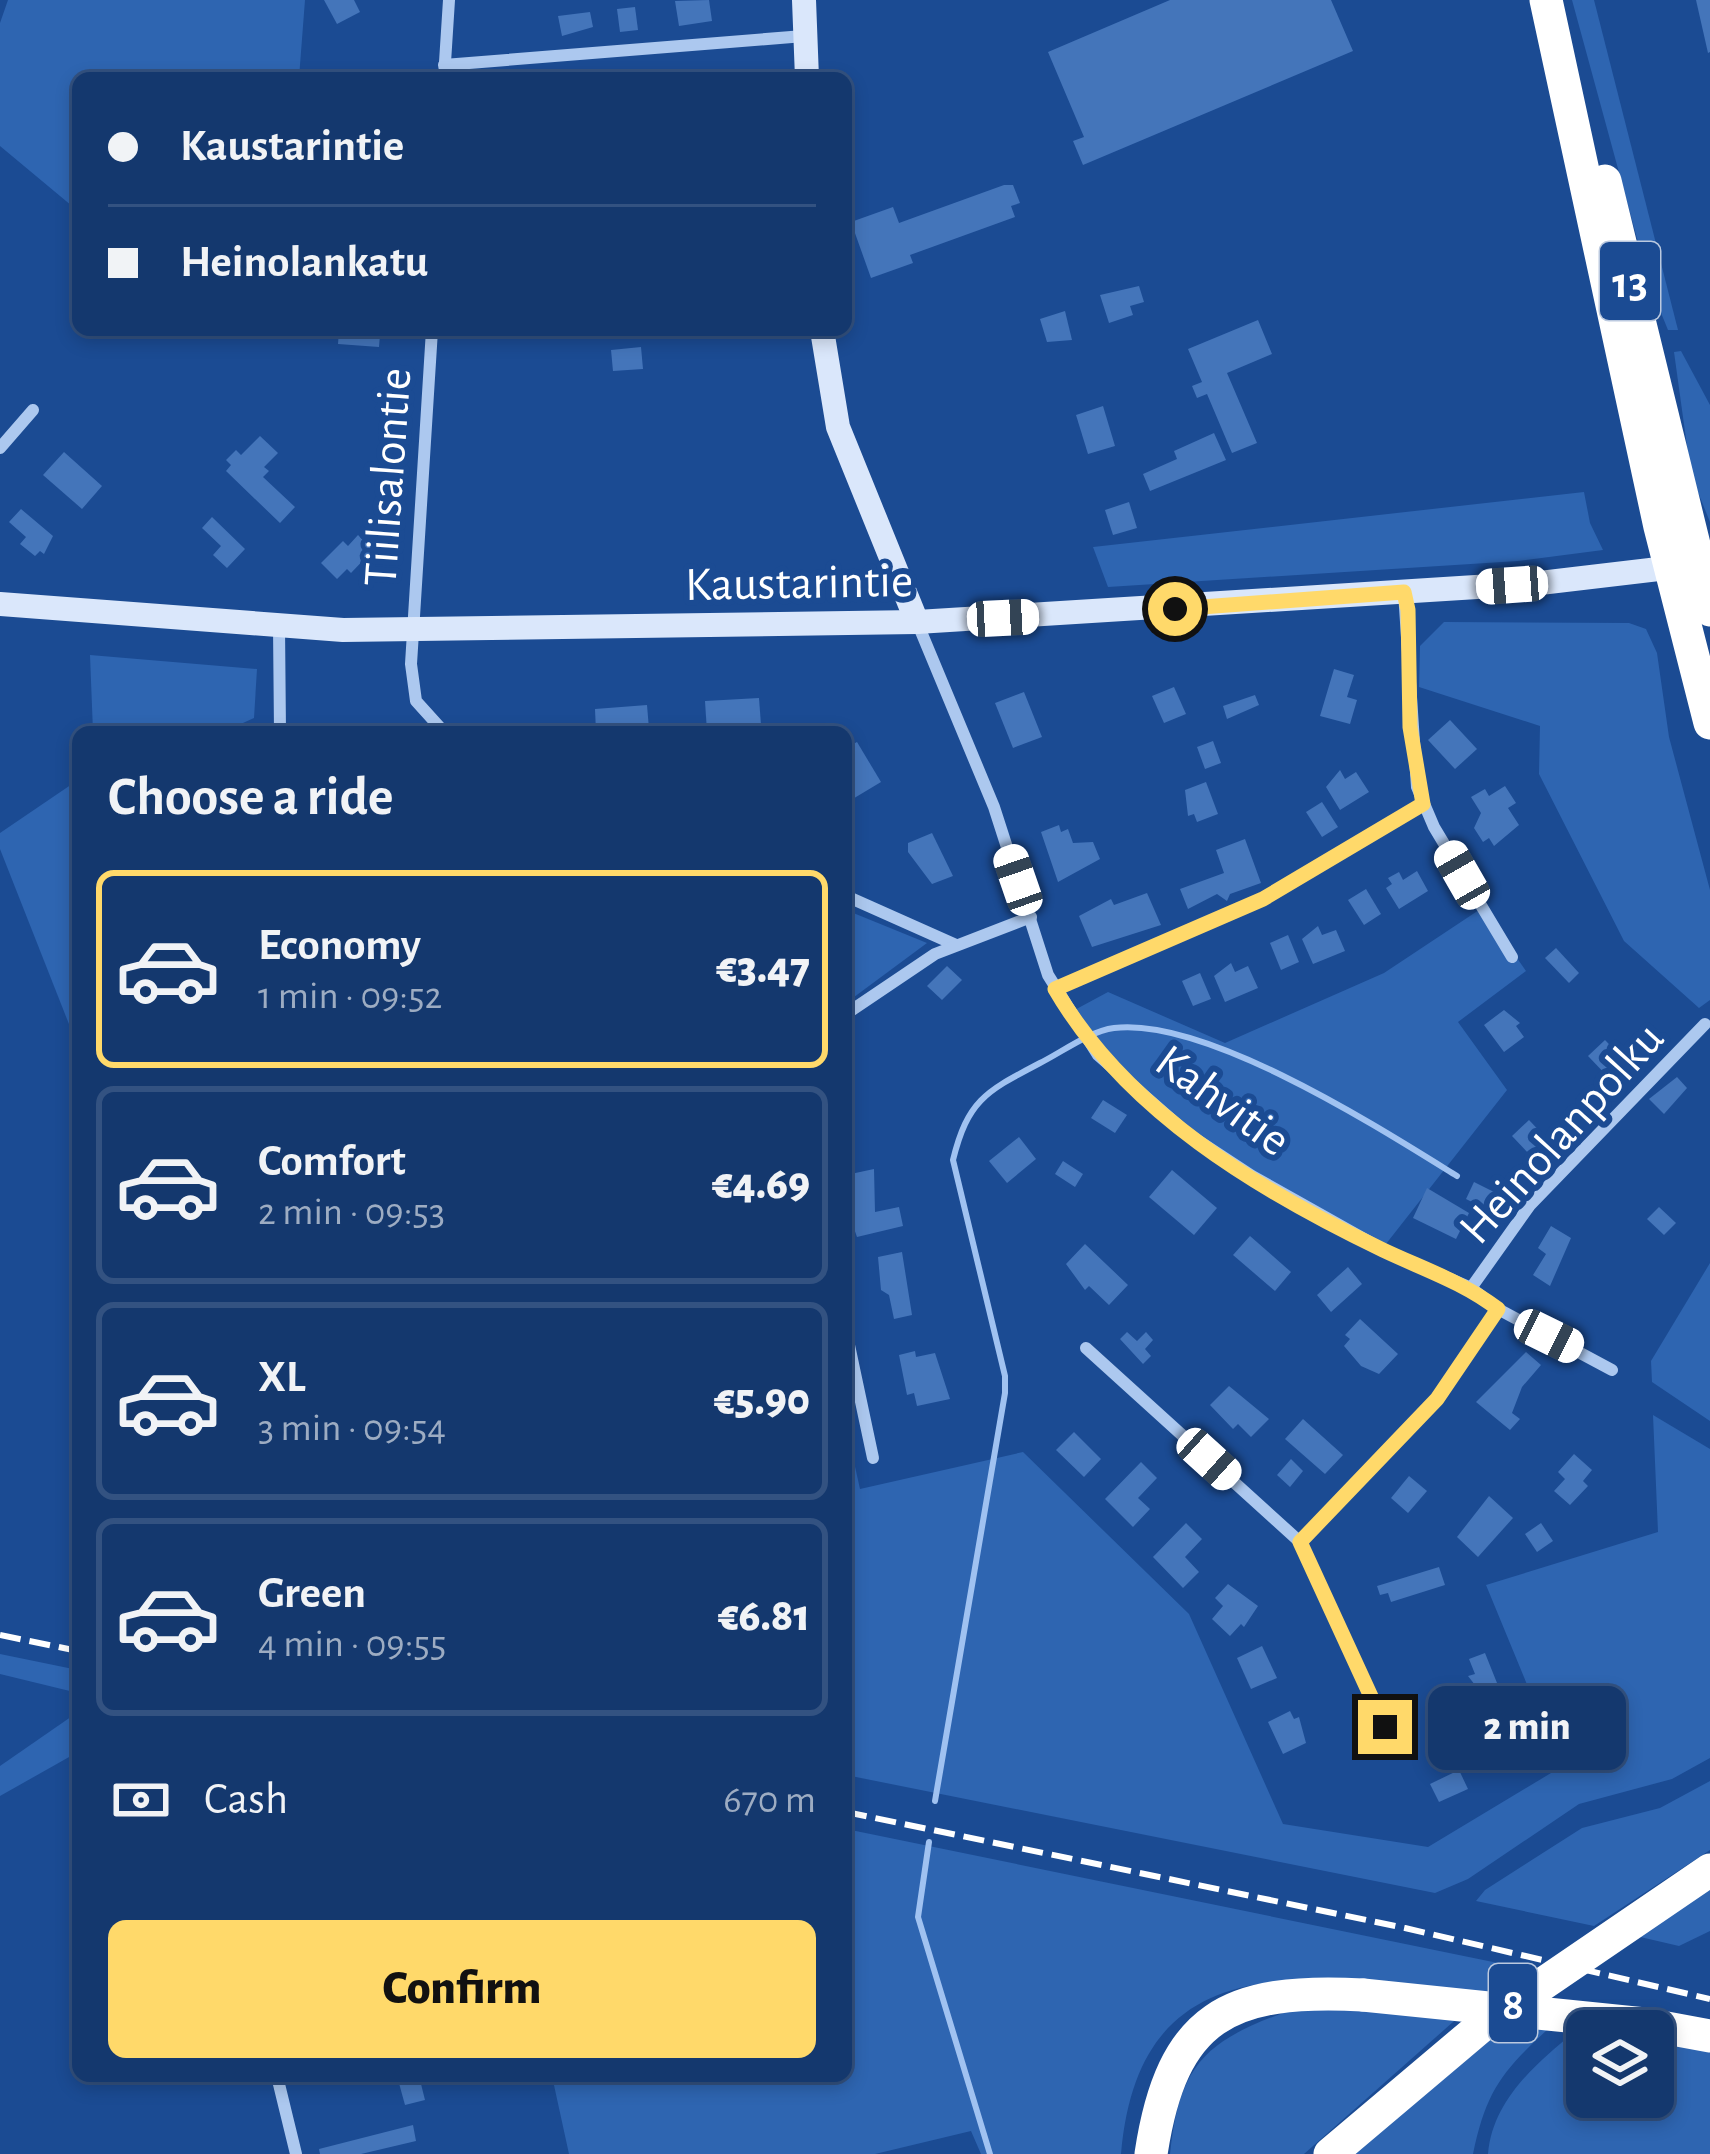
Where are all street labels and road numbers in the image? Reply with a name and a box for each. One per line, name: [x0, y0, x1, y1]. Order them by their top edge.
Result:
road number: 13: [1600, 242, 1660, 320]
street label: Tiilisalontie: [357, 366, 421, 588]
street label: Kaustarintie: [685, 558, 914, 610]
street label: Heinolanpolku: [1451, 1014, 1673, 1254]
street label: Kahvitie: [1146, 1037, 1298, 1166]
road number: 8: [1489, 1964, 1537, 2042]

